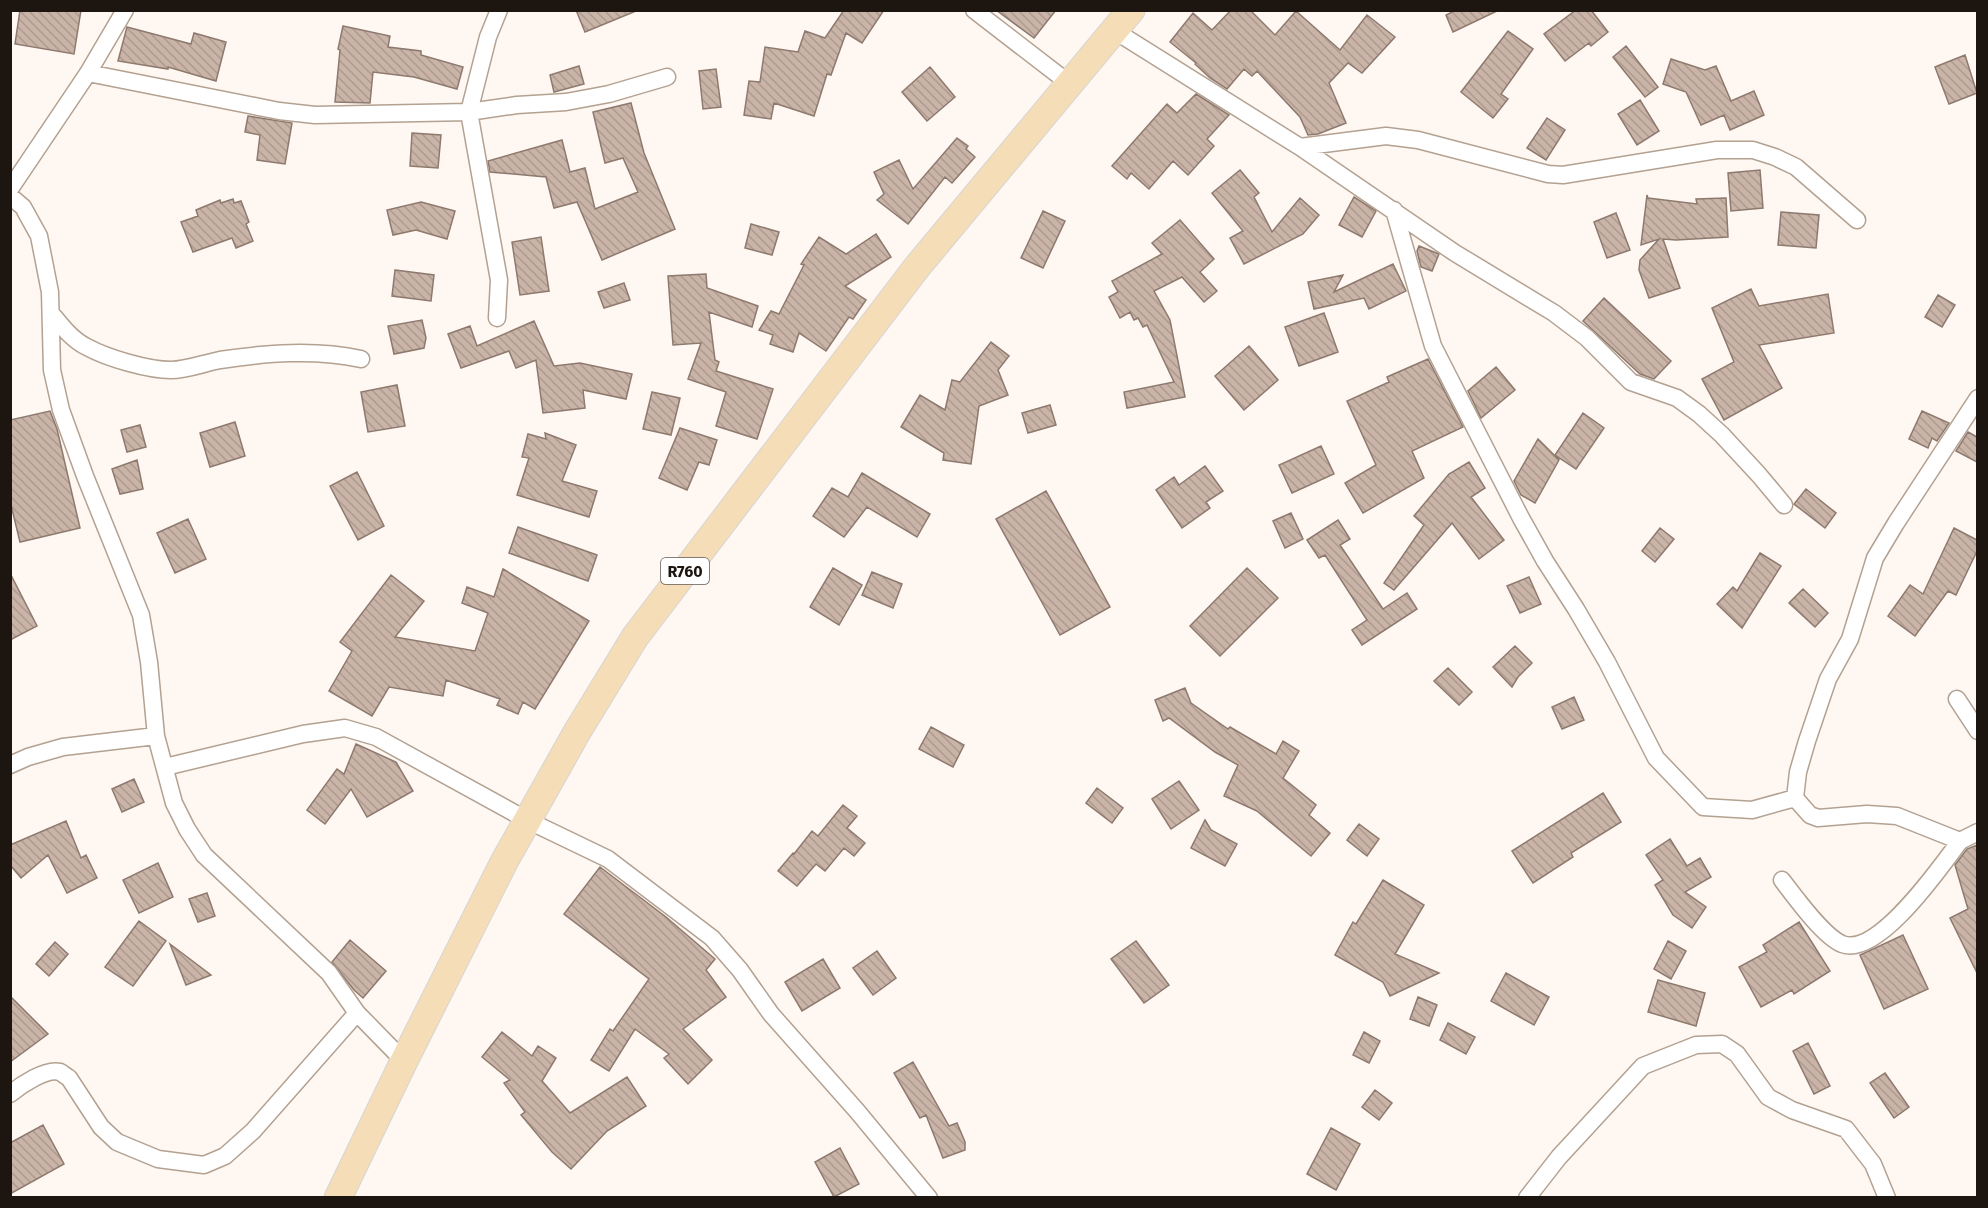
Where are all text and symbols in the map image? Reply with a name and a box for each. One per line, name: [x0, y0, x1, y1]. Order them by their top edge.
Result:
road number: R760: [661, 558, 709, 584]

